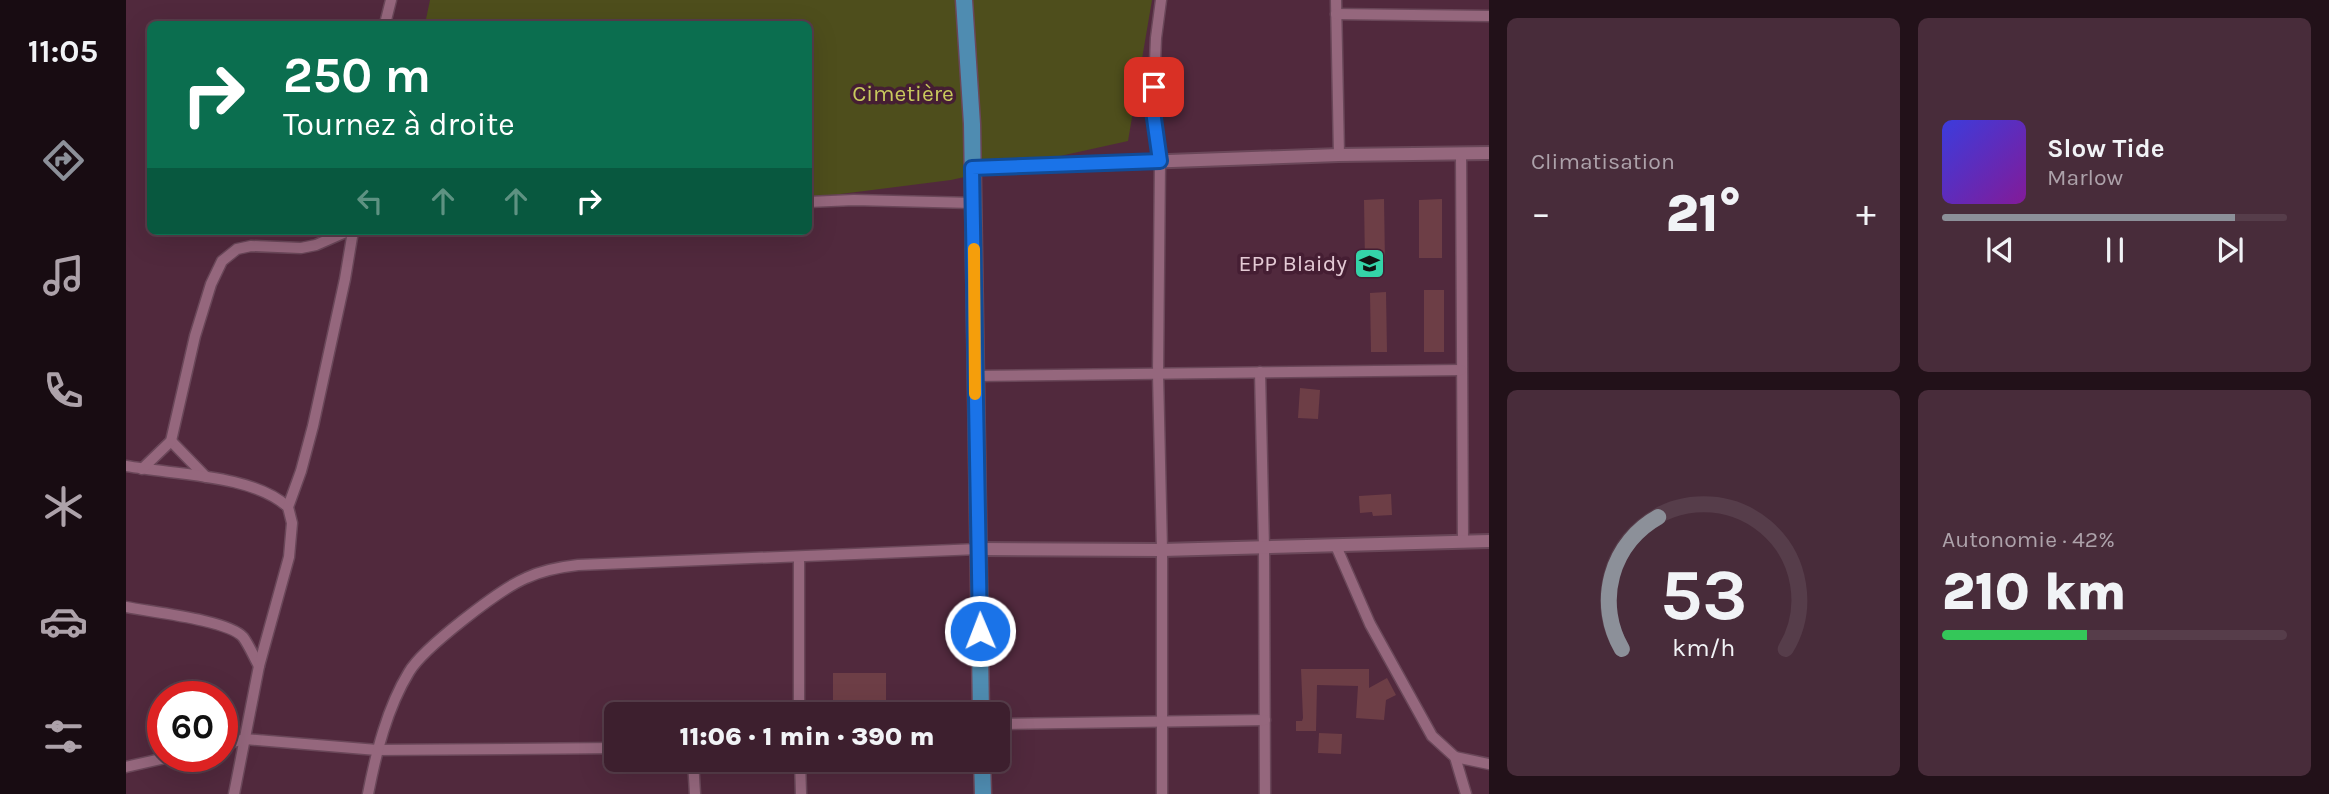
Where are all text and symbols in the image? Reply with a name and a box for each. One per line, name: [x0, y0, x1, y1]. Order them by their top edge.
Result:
text: 11:05: [28, 33, 98, 70]
text: 250 m: [283, 47, 431, 104]
icon: right: [168, 49, 259, 140]
pin: [1124, 57, 1184, 117]
icon: arrive: [1135, 68, 1173, 106]
park label: Cimetière: [852, 80, 954, 107]
text: Tournez à droite: [283, 106, 515, 143]
text: Slow Tide: [2047, 133, 2165, 164]
icon: directions: [39, 136, 88, 185]
text: Climatisation: [1531, 148, 1675, 175]
text: Marlow: [2047, 164, 2123, 191]
icon: left: [351, 182, 389, 220]
icon: ahead: [424, 182, 462, 220]
icon: ahead: [497, 182, 535, 220]
icon: right: [570, 182, 608, 220]
text: 21°: [1666, 183, 1741, 244]
text: −: [1531, 191, 1551, 236]
text: +: [1856, 191, 1876, 236]
icon: previous: [1981, 231, 2019, 269]
icon: pause: [2096, 231, 2134, 269]
icon: next: [2211, 231, 2249, 269]
school or university icon: EPP Blaidy: [1353, 246, 1387, 280]
place label: EPP Blaidy: [1239, 250, 1347, 277]
icon: music: [39, 251, 88, 300]
icon: phone: [39, 366, 88, 415]
icon: climate: [39, 482, 88, 531]
text: Autonomie · 42%: [1942, 526, 2115, 553]
text: 53: [1660, 552, 1747, 637]
text: 210 km: [1942, 561, 2126, 622]
position arrow: [943, 594, 1017, 668]
icon: car: [39, 597, 88, 646]
text: km/h: [1672, 633, 1735, 662]
speed limit sign: 60: [147, 681, 238, 772]
icon: filters: [39, 712, 88, 761]
text: 11:06 · 1 min · 390 m: [680, 721, 934, 752]

